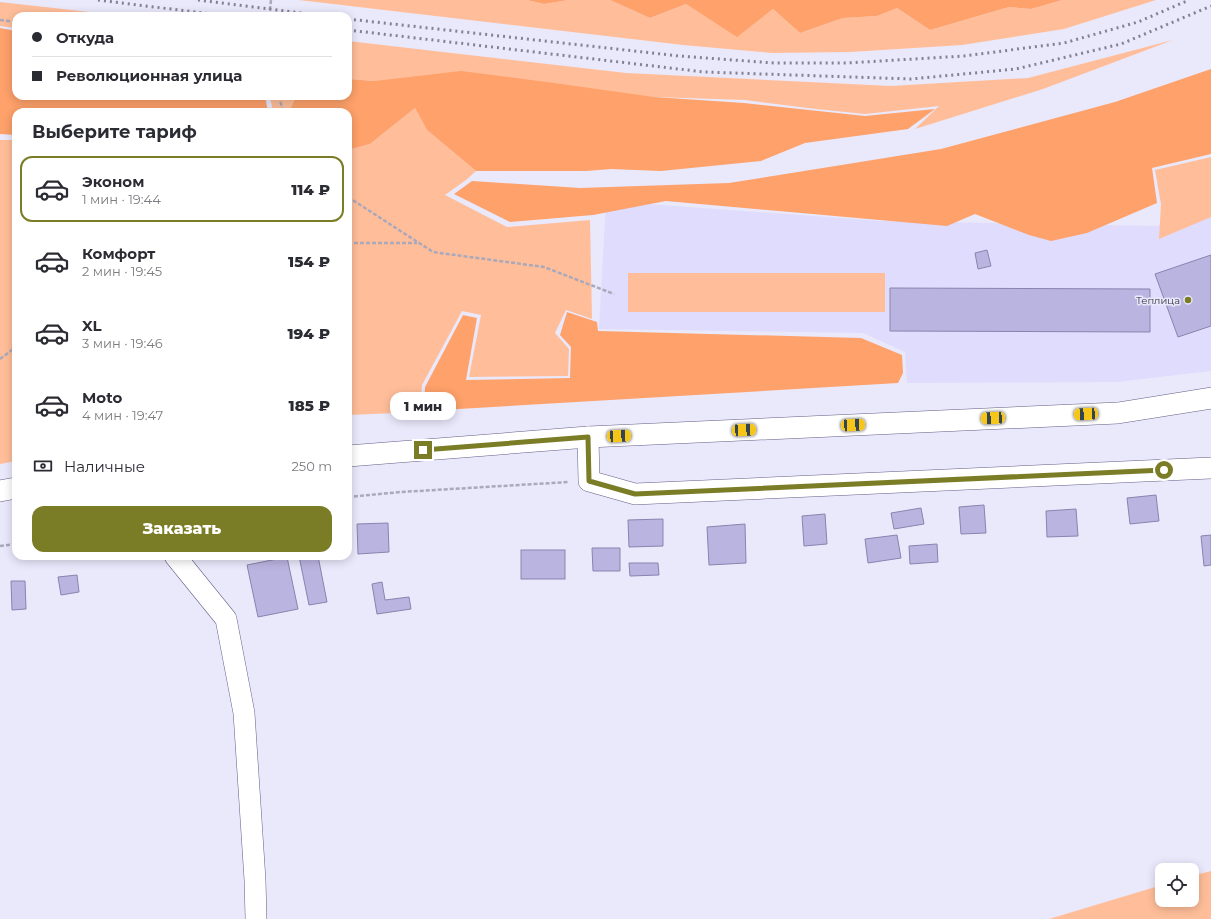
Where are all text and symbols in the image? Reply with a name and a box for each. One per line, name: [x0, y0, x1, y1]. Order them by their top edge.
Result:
text: Откуда: [56, 28, 114, 47]
text: Революционная улица: [56, 66, 242, 85]
text: Выберите тариф: [32, 121, 197, 143]
icon: car: [34, 171, 70, 207]
text: Эконом: [82, 172, 144, 191]
text: 114 ₽: [291, 180, 330, 199]
text: 1 мин · 19:44: [82, 191, 161, 207]
icon: car: [34, 243, 70, 279]
text: Комфорт: [82, 244, 155, 263]
text: 154 ₽: [288, 252, 330, 271]
text: 2 мин · 19:45: [82, 263, 162, 279]
place label: Теплица: [1136, 294, 1180, 307]
marker: Теплица: [1183, 295, 1193, 305]
icon: car: [34, 315, 70, 351]
text: XL: [82, 316, 101, 335]
text: 194 ₽: [287, 324, 330, 343]
text: 3 мин · 19:46: [82, 335, 163, 351]
icon: car: [34, 387, 70, 423]
text: Moto: [82, 388, 122, 407]
callout: 1 мин: [390, 392, 456, 420]
text: 185 ₽: [289, 396, 330, 415]
text: 1 мин: [404, 398, 442, 414]
text: 4 мин · 19:47: [82, 407, 163, 423]
car: [1074, 407, 1098, 421]
car: [981, 411, 1005, 425]
car: [841, 418, 865, 432]
car: [732, 423, 756, 437]
car: [607, 429, 631, 443]
route end: [414, 441, 432, 459]
icon: cash: [32, 455, 54, 477]
text: Наличные: [64, 457, 145, 476]
text: 250 m: [291, 458, 332, 474]
route start: [1155, 461, 1173, 479]
button: Заказать: [32, 506, 332, 552]
map controls: [1155, 863, 1199, 907]
button: locate: [1155, 863, 1199, 907]

